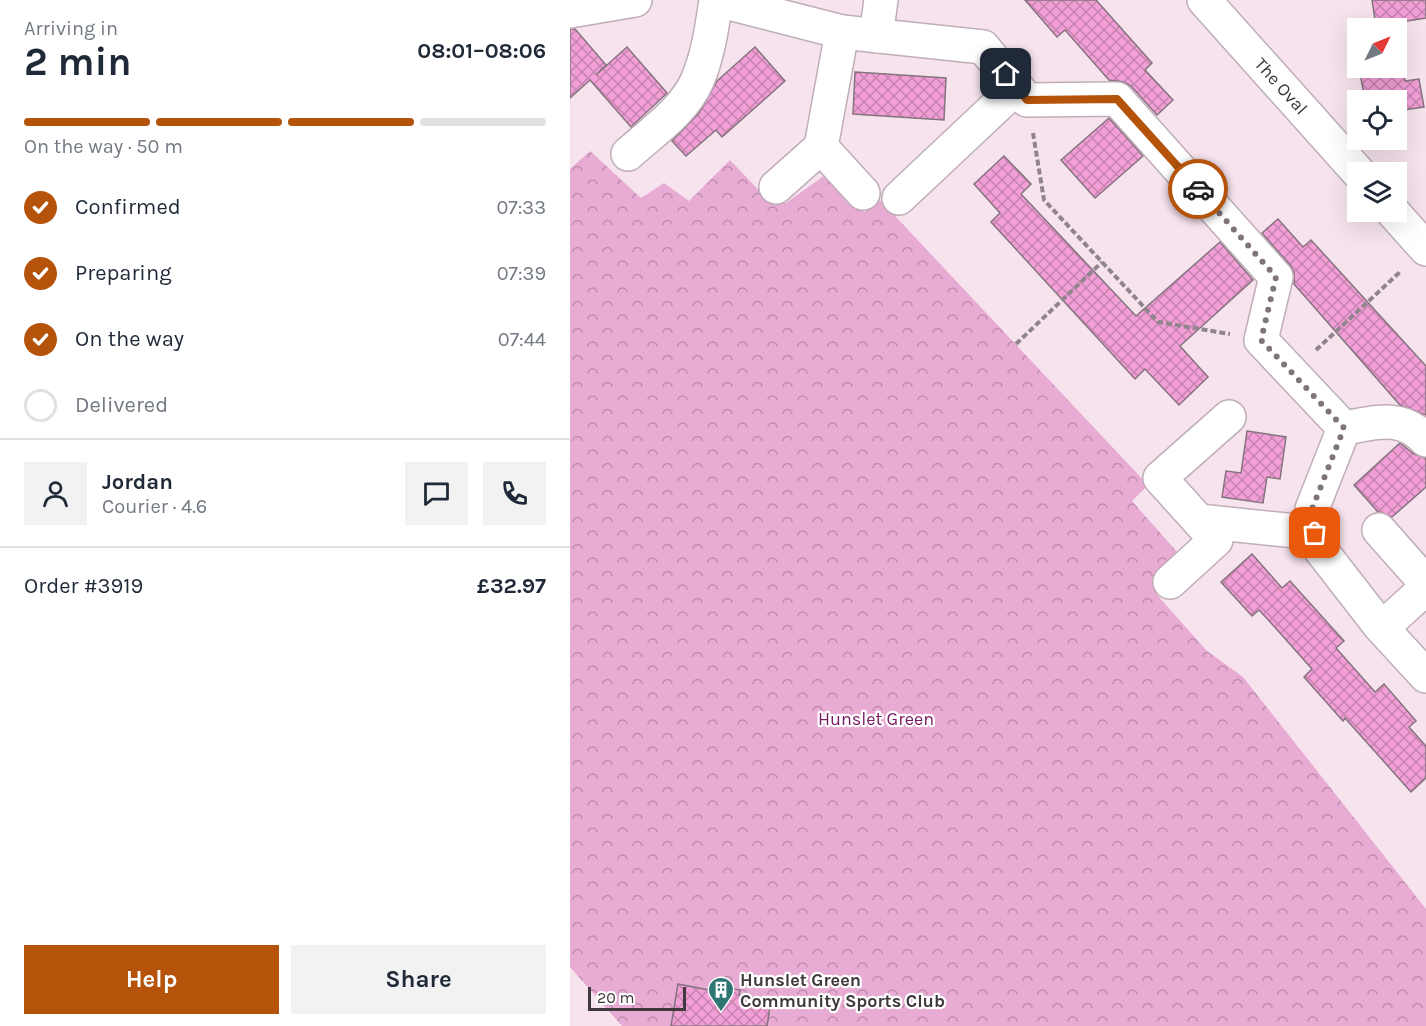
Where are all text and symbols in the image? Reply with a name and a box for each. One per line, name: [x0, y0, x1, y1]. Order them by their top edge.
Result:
text: Arriving in: [24, 17, 118, 40]
north arrow: [1347, 18, 1407, 78]
map controls: [1347, 18, 1407, 222]
text: 08:01–08:06: [417, 38, 546, 64]
text: 2 min: [24, 39, 132, 85]
pin: [980, 48, 1031, 99]
street label: The Oval: [1250, 53, 1312, 119]
icon: home: [989, 57, 1022, 90]
button: locate: [1347, 90, 1407, 150]
text: On the way · 50 m: [24, 135, 183, 158]
courier: [1168, 159, 1228, 219]
button: layers: [1347, 162, 1407, 222]
icon: car: [1182, 173, 1215, 206]
icon: check: [24, 191, 57, 224]
text: Confirmed: [75, 194, 181, 220]
text: 07:33: [497, 196, 546, 219]
icon: check: [24, 257, 57, 290]
text: Preparing: [75, 260, 172, 286]
text: 07:39: [497, 262, 546, 285]
icon: check: [24, 323, 57, 356]
text: On the way: [75, 326, 184, 352]
text: 07:44: [498, 328, 546, 351]
text: Delivered: [75, 392, 168, 418]
button: person: [24, 462, 87, 525]
button: chat: [405, 462, 468, 525]
button: phone: [483, 462, 546, 525]
text: Jordan: [102, 469, 173, 495]
text: Courier · 4.6: [102, 495, 207, 518]
pin: [1289, 507, 1340, 558]
icon: bag: [1298, 516, 1331, 549]
text: Order #3919: [24, 573, 143, 599]
text: £32.97: [477, 573, 546, 599]
park label: Hunslet Green: [818, 708, 934, 730]
button: Help: [24, 945, 279, 1014]
button: Share: [291, 945, 546, 1014]
place label: Hunslet Green Community Sports Club: [740, 969, 945, 1012]
building icon: Hunslet Green Community Sports Club: [706, 975, 736, 1013]
scale bar: [588, 984, 686, 1012]
text: 20 m: [597, 988, 635, 1007]

